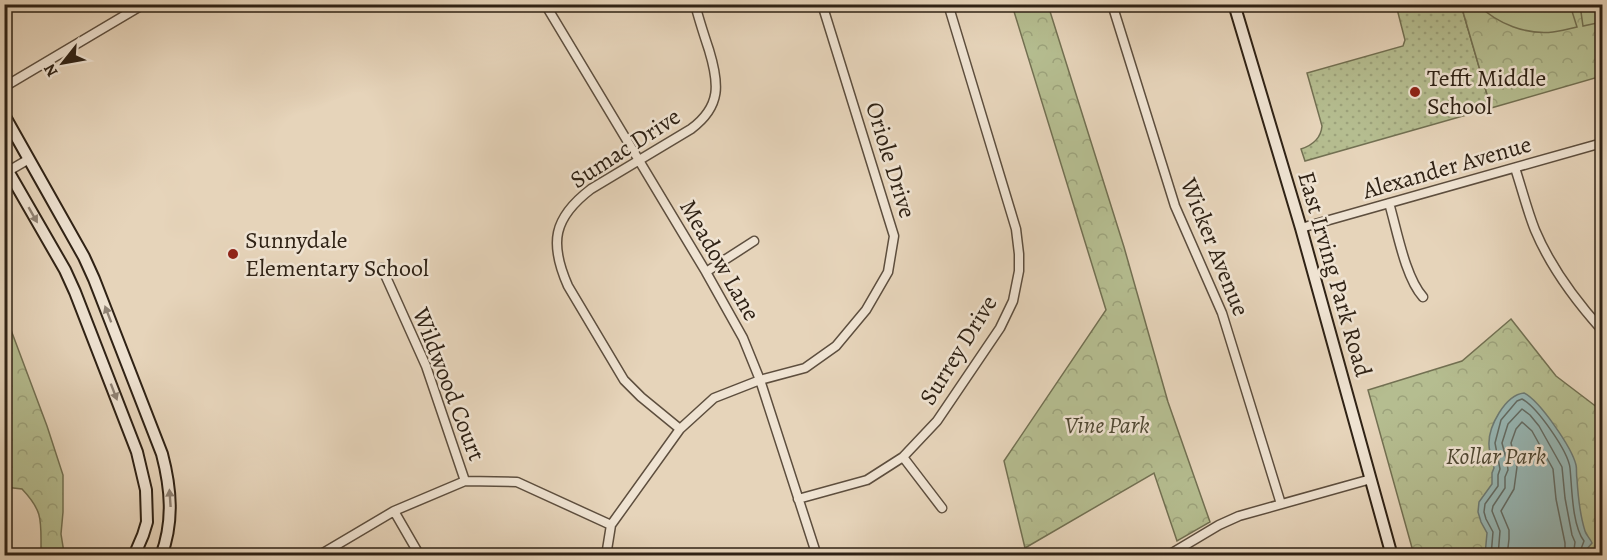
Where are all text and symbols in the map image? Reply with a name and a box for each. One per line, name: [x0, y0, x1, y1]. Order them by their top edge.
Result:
north arrow: [33, 33, 93, 93]
text: N: [38, 59, 63, 81]
place label: Tefft Middle School: [1427, 62, 1546, 122]
marker: Tefft Middle School: [1408, 85, 1422, 99]
street label: Oriole Drive: [858, 98, 924, 222]
street label: Sumac Drive: [564, 100, 686, 196]
street label: Alexander Avenue: [1358, 128, 1535, 207]
street label: East Irving Park Road: [1290, 168, 1380, 381]
street label: Wicker Avenue: [1172, 172, 1257, 321]
street label: Meadow Lane: [672, 193, 768, 327]
one-way arrow: [28, 207, 38, 224]
place label: Sunnydale Elementary School: [245, 224, 429, 284]
marker: Sunnydale Elementary School: [226, 247, 240, 261]
street label: Surrey Drive: [912, 289, 1004, 411]
street label: Wildwood Court: [405, 302, 493, 465]
one-way arrow: [103, 305, 112, 323]
one-way arrow: [110, 383, 119, 401]
park label: Vine Park: [1064, 409, 1150, 441]
park label: Kollar Park: [1446, 440, 1547, 472]
one-way arrow: [165, 489, 174, 508]

